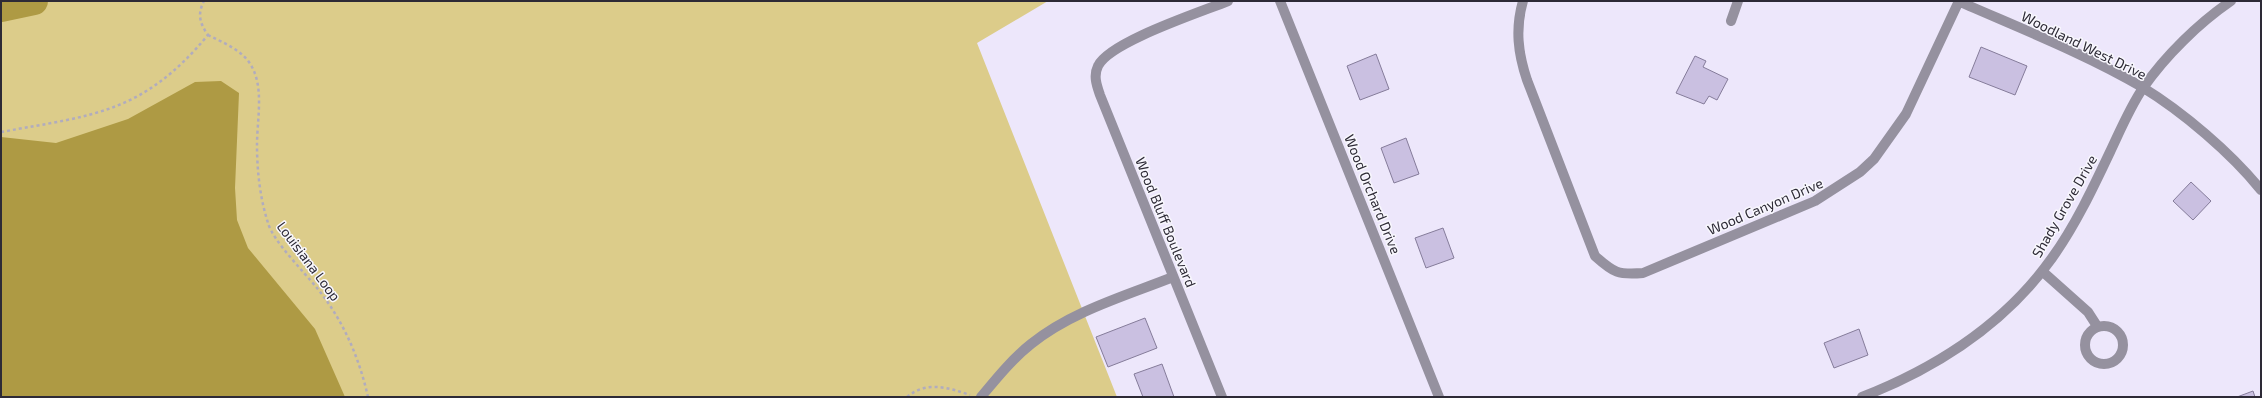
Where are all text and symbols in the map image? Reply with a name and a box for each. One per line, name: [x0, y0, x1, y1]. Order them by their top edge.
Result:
street label: Woodland West Drive: [2019, 7, 2149, 83]
street label: Wood Orchard Drive: [1341, 132, 1405, 256]
street label: Shady Grove Drive: [2028, 152, 2100, 260]
street label: Wood Bluff Boulevard: [1132, 154, 1200, 290]
street label: Wood Canyon Drive: [1705, 174, 1825, 238]
street label: Louisiana Loop: [274, 218, 344, 304]

